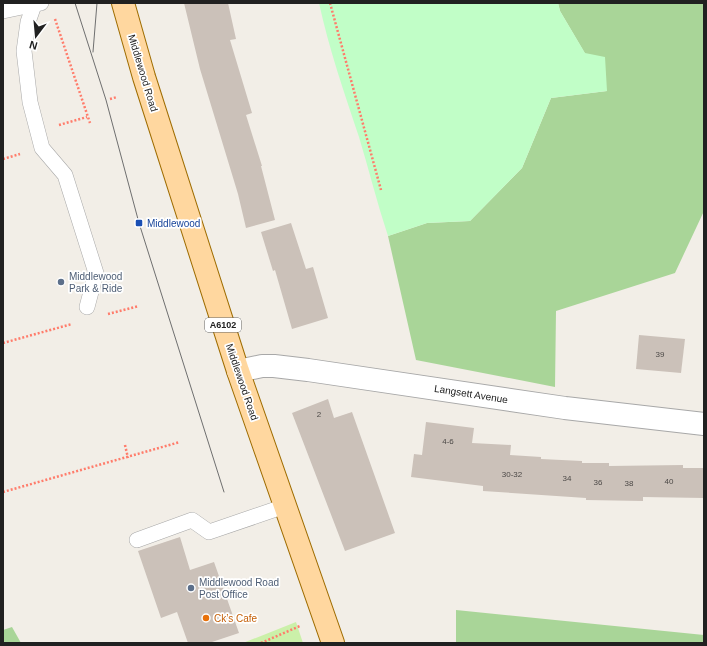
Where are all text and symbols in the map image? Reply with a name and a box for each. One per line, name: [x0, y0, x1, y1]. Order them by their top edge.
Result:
north arrow: [16, 16, 56, 56]
street label: Middlewood Road: [126, 33, 160, 113]
text: N: [28, 39, 39, 52]
marker: Middlewood: [134, 218, 144, 228]
place label: Middlewood: [147, 218, 200, 229]
place label: Middlewood Park & Ride: [69, 271, 123, 294]
marker: Middlewood Park & Ride: [56, 277, 66, 287]
road number: A6102: [205, 318, 241, 332]
street label: Middlewood Road: [224, 342, 260, 422]
house number: 39: [656, 350, 665, 359]
street label: Langsett Avenue: [433, 383, 509, 405]
house number: 2: [317, 410, 322, 419]
house number: 4-6: [442, 437, 454, 446]
house number: 30-32: [502, 470, 523, 479]
house number: 34: [563, 474, 572, 483]
house number: 40: [665, 477, 674, 486]
house number: 36: [594, 478, 603, 487]
house number: 38: [625, 479, 634, 488]
place label: Middlewood Road Post Office: [199, 577, 279, 600]
marker: Middlewood Road Post Office: [186, 583, 196, 593]
marker: Ck’s Cafe: [201, 613, 211, 623]
place label: Ck’s Cafe: [214, 613, 258, 624]

